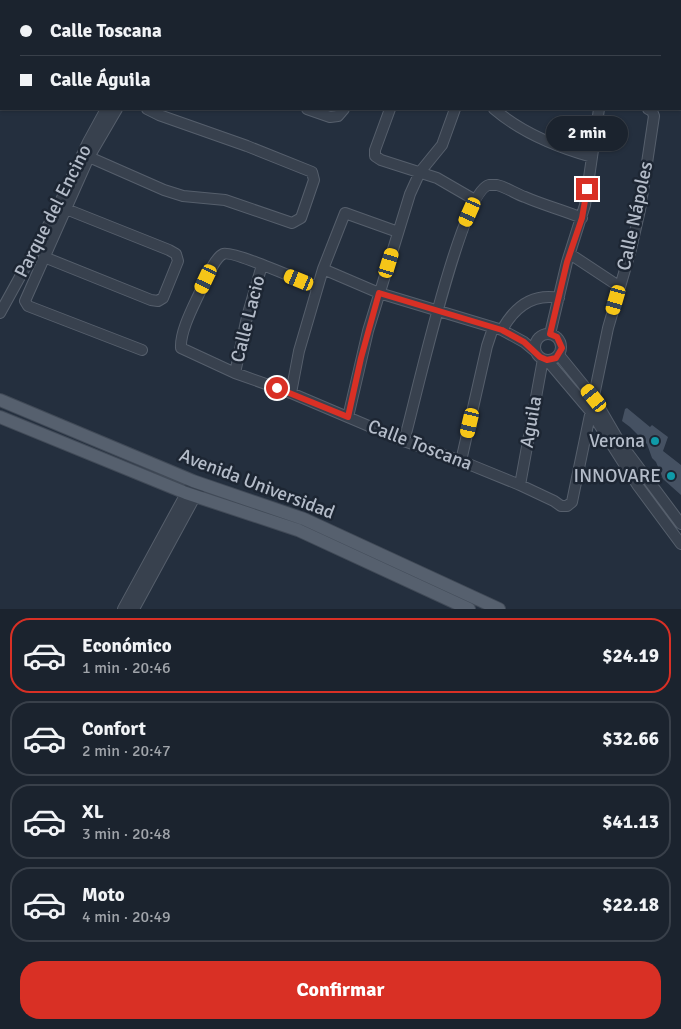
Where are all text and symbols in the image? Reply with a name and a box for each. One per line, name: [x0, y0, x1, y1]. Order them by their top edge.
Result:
text: Calle Toscana: [50, 19, 162, 43]
text: Calle Águila: [50, 68, 150, 92]
callout: 2 min: [546, 116, 628, 152]
text: 2 min: [568, 123, 606, 143]
street label: Parque del Encino: [9, 140, 97, 281]
street label: Calle Nápoles: [612, 159, 658, 273]
route end: [576, 178, 598, 200]
car: [457, 195, 482, 229]
car: [377, 246, 400, 280]
car: [192, 262, 219, 296]
car: [282, 267, 315, 293]
street label: Calle Lacio: [226, 273, 270, 365]
car: [604, 284, 627, 316]
route start: [266, 377, 288, 399]
car: [578, 382, 609, 414]
street label: Aguila: [515, 394, 547, 450]
car: [459, 407, 480, 439]
street label: Calle Toscana: [364, 414, 476, 476]
place label: Verona: [589, 429, 645, 453]
marker: Verona: [649, 435, 661, 447]
street label: Avenida Universidad: [176, 443, 338, 525]
place label: INNOVARE: [574, 464, 661, 488]
marker: INNOVARE: [665, 470, 677, 482]
icon: car: [22, 633, 67, 678]
text: Económico: [82, 634, 172, 658]
text: $24.19: [602, 644, 659, 668]
text: 1 min · 20:46: [82, 658, 171, 678]
icon: car: [22, 716, 67, 761]
text: Confort: [82, 717, 146, 741]
text: $32.66: [602, 727, 659, 751]
text: 2 min · 20:47: [82, 741, 171, 761]
icon: car: [22, 799, 67, 844]
text: XL: [82, 800, 104, 824]
text: $41.13: [602, 810, 659, 834]
text: 3 min · 20:48: [82, 824, 171, 844]
icon: car: [22, 882, 67, 927]
text: Moto: [82, 883, 125, 907]
text: $22.18: [602, 893, 659, 917]
text: 4 min · 20:49: [82, 907, 171, 927]
button: Confirmar: [20, 961, 661, 1019]

